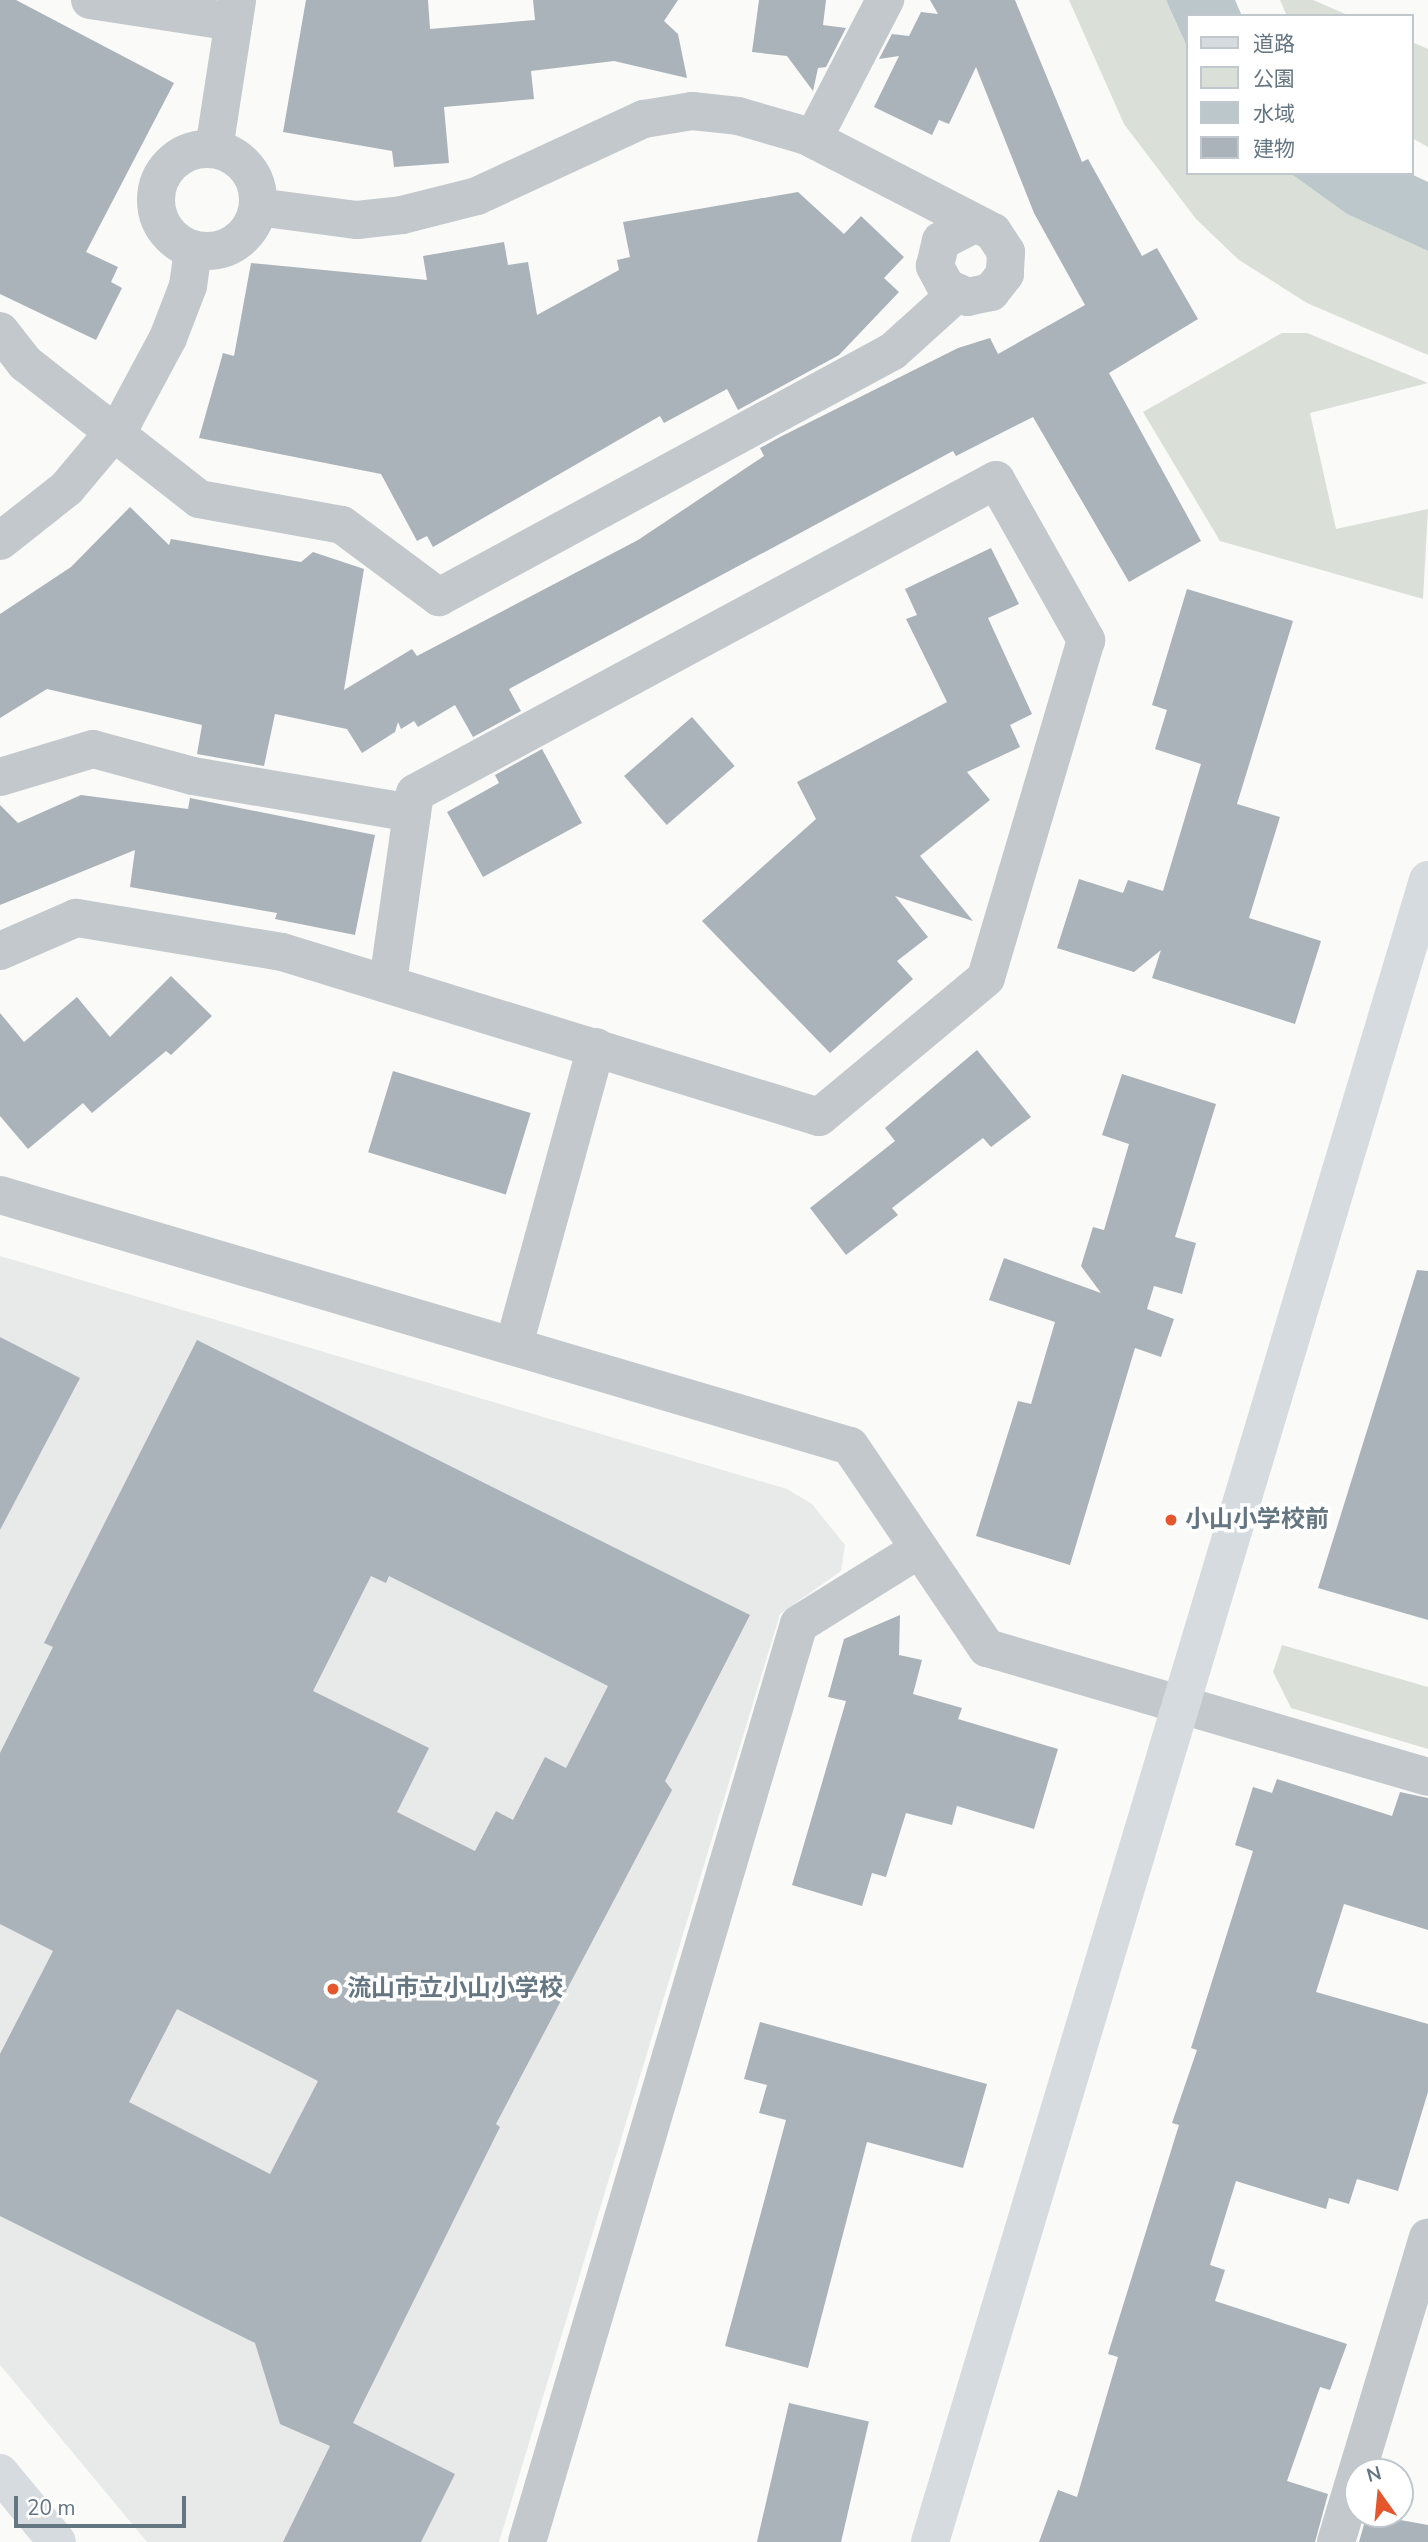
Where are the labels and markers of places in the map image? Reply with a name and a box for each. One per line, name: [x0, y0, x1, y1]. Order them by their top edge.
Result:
place label: 小山小学校前: [1185, 1506, 1329, 1534]
marker: 小山小学校前: [1163, 1512, 1179, 1528]
place label: 流山市立小山小学校: [347, 1975, 563, 2003]
marker: 流山市立小山小学校: [325, 1981, 341, 1997]

